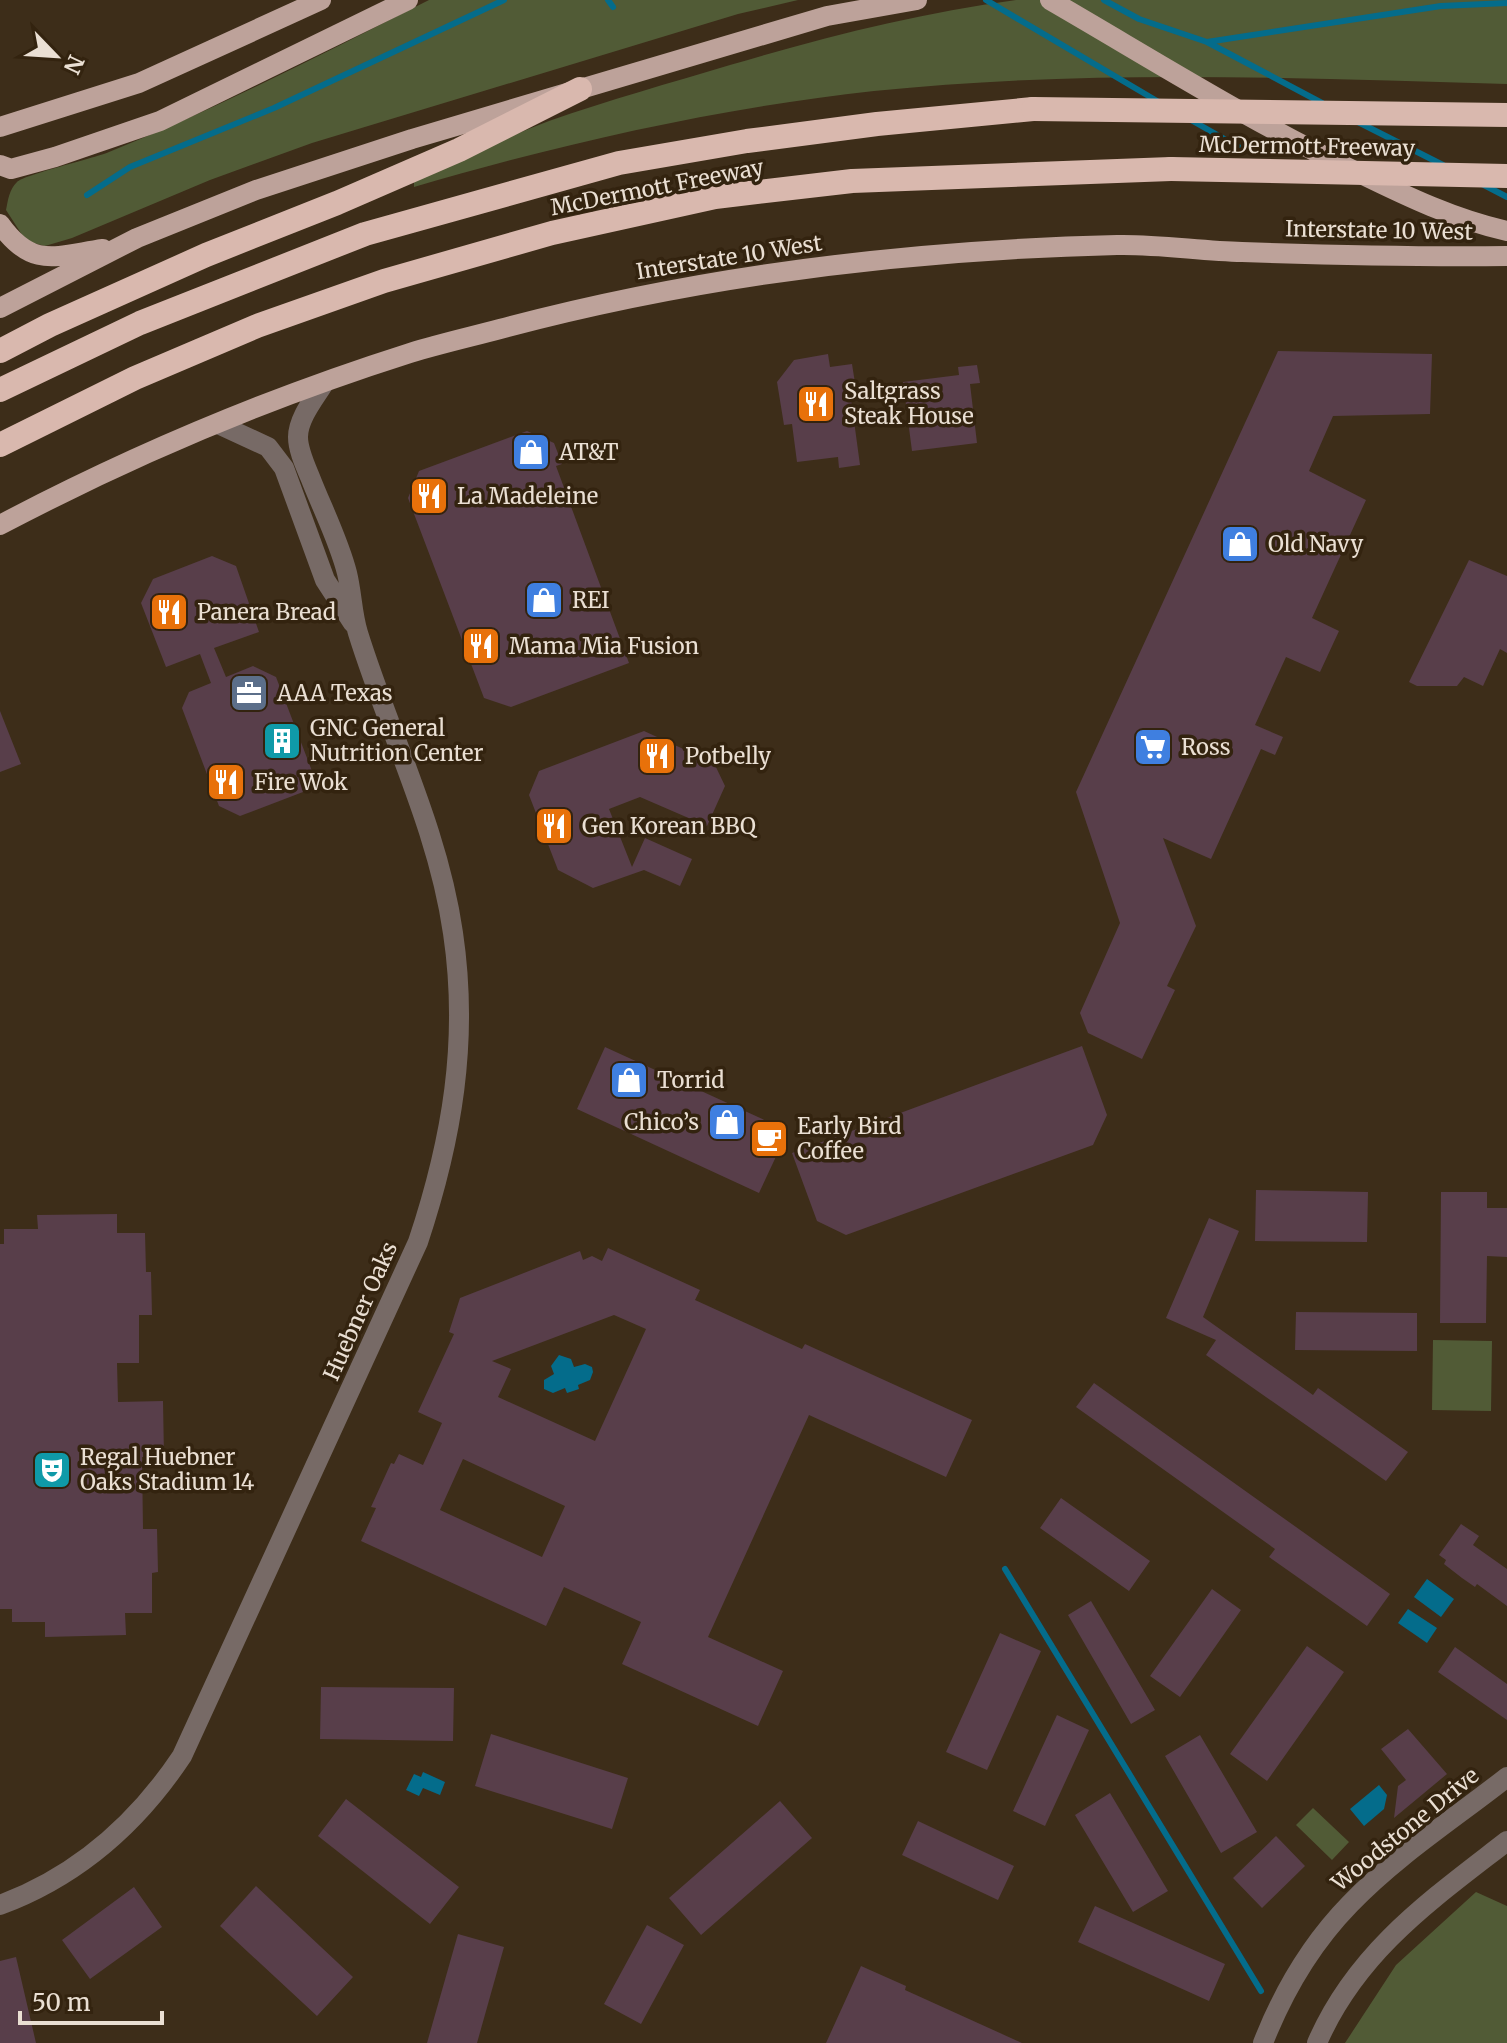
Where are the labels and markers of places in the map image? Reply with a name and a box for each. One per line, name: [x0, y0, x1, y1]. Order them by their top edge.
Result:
place label: Saltgrass Steak House: [844, 377, 974, 430]
restaurant icon: Saltgrass Steak House: [795, 383, 837, 425]
shop icon: AT&T: [510, 431, 552, 473]
place label: AT&T: [558, 438, 619, 466]
restaurant icon: La Madeleine: [408, 475, 450, 517]
place label: La Madeleine: [457, 482, 598, 510]
shop icon: Old Navy: [1219, 523, 1261, 565]
place label: Old Navy: [1268, 530, 1363, 558]
shop icon: REI: [523, 579, 565, 621]
place label: REI: [572, 586, 609, 614]
restaurant icon: Panera Bread: [148, 591, 190, 633]
place label: Panera Bread: [197, 598, 336, 626]
restaurant icon: Mama Mia Fusion: [460, 625, 502, 667]
place label: Mama Mia Fusion: [509, 632, 700, 660]
office icon: AAA Texas: [228, 672, 270, 714]
place label: AAA Texas: [276, 679, 393, 707]
place label: GNC General Nutrition Center: [310, 714, 483, 767]
building icon: GNC General Nutrition Center: [261, 720, 303, 762]
supermarket icon: Ross: [1132, 726, 1174, 768]
place label: Ross: [1181, 733, 1231, 761]
restaurant icon: Potbelly: [636, 735, 678, 777]
place label: Potbelly: [685, 742, 771, 770]
restaurant icon: Fire Wok: [205, 761, 247, 803]
place label: Fire Wok: [254, 768, 348, 796]
restaurant icon: Gen Korean BBQ: [533, 805, 575, 847]
place label: Gen Korean BBQ: [582, 812, 758, 840]
shop icon: Torrid: [608, 1059, 650, 1101]
place label: Torrid: [657, 1066, 725, 1094]
shop icon: Chico’s: [706, 1101, 748, 1143]
place label: Chico’s: [624, 1108, 699, 1136]
place label: Early Bird Coffee: [797, 1112, 902, 1165]
cafe icon: Early Bird Coffee: [748, 1118, 790, 1160]
place label: Regal Huebner Oaks Stadium 14: [80, 1443, 255, 1496]
theatre icon: Regal Huebner Oaks Stadium 14: [31, 1449, 73, 1491]

